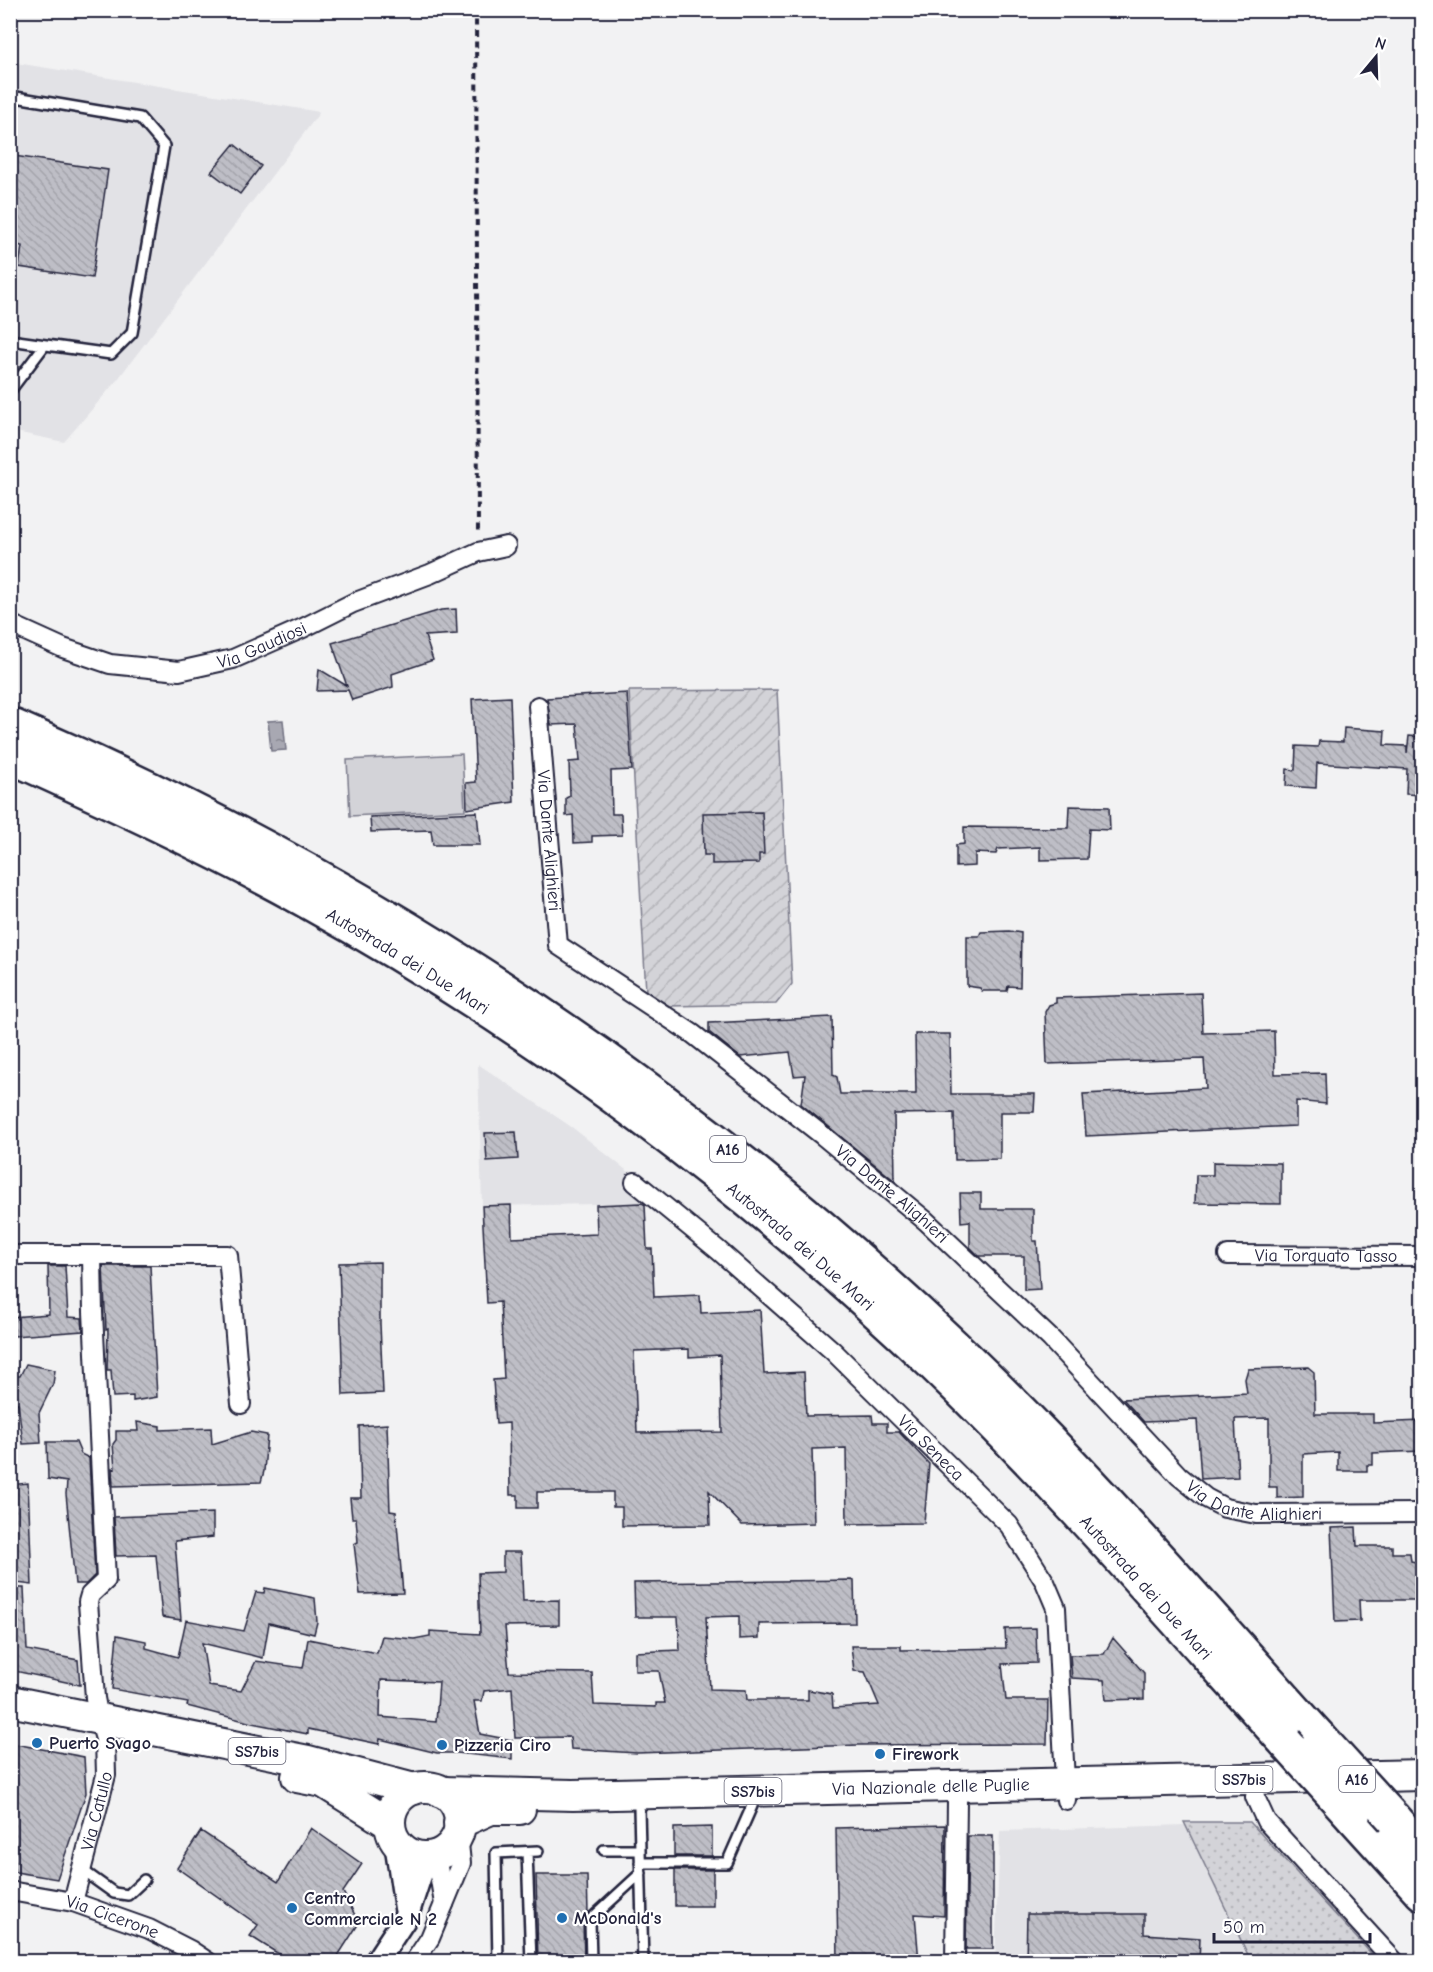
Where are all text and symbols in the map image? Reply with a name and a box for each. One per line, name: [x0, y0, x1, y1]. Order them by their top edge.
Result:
north arrow: [1346, 27, 1406, 87]
text: N: [1373, 34, 1388, 54]
street label: Via Gaudiosi: [215, 618, 310, 673]
street label: Via Dante Alighieri: [532, 769, 565, 912]
street label: Autostrada dei Due Mari: [322, 904, 493, 1019]
road number: A16: [710, 1136, 746, 1162]
street label: Via Dante Alighieri: [831, 1141, 953, 1248]
street label: Autostrada dei Due Mari: [722, 1178, 878, 1315]
street label: Via Torquato Tasso: [1255, 1245, 1397, 1267]
street label: Via Seneca: [893, 1411, 968, 1485]
street label: Via Dante Alighieri: [1182, 1476, 1322, 1525]
street label: Autostrada dei Due Mari: [1075, 1511, 1216, 1664]
place label: Puerto Svago: [49, 1733, 151, 1754]
place label: Pizzeria Ciro: [454, 1735, 551, 1756]
marker: Puerto Svago: [30, 1736, 44, 1750]
road number: SS7bis: [228, 1738, 286, 1764]
marker: Pizzeria Ciro: [435, 1738, 449, 1752]
place label: Firework: [892, 1744, 959, 1765]
marker: Firework: [873, 1747, 887, 1761]
road number: SS7bis: [1216, 1766, 1272, 1792]
road number: A16: [1339, 1766, 1375, 1792]
street label: Via Catullo: [77, 1769, 117, 1853]
street label: Via Nazionale delle Puglie: [832, 1774, 1030, 1800]
road number: SS7bis: [724, 1778, 782, 1804]
place label: Centro Commerciale N 2: [304, 1888, 437, 1930]
street label: Via Cicerone: [65, 1891, 163, 1943]
marker: Centro Commerciale N 2: [285, 1901, 299, 1915]
scale bar: [1214, 1906, 1370, 1944]
place label: McDonald's: [574, 1908, 662, 1929]
marker: McDonald's: [555, 1911, 569, 1925]
text: 50 m: [1223, 1917, 1265, 1938]

